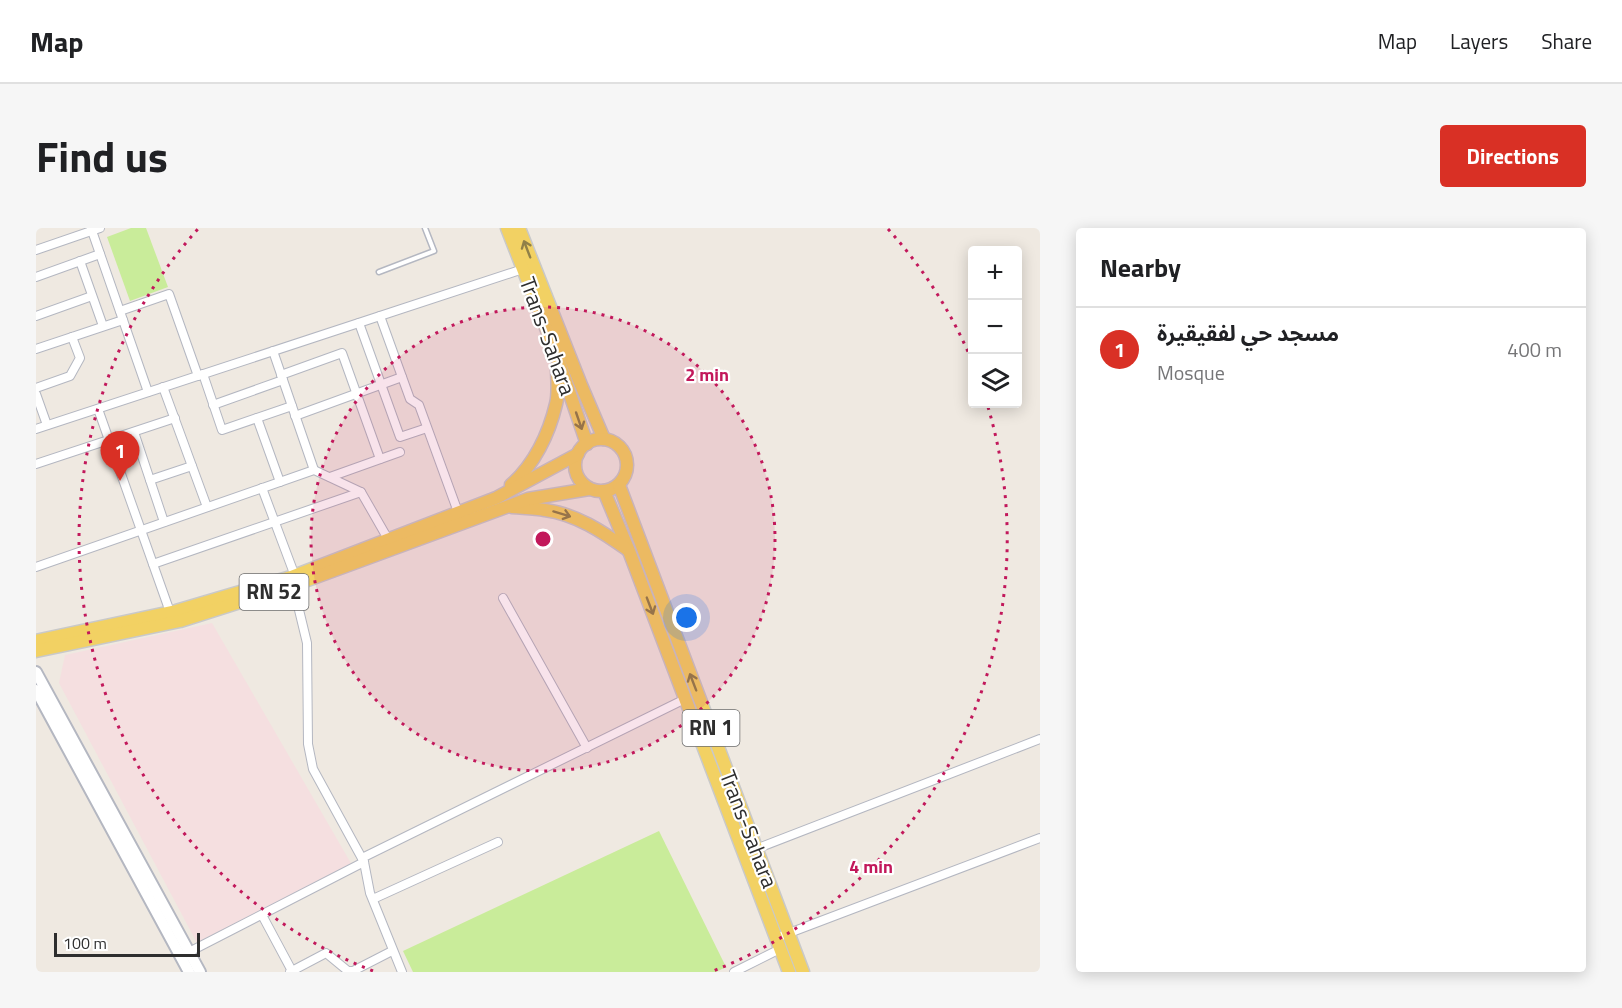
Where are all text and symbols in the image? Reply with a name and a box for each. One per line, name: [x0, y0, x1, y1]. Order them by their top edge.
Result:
text: Map: [30, 20, 84, 63]
text: Map: [1378, 25, 1417, 57]
text: Layers: [1450, 25, 1508, 57]
text: Share: [1541, 25, 1592, 57]
text: Find us: [36, 124, 168, 188]
button: Directions: [1440, 125, 1586, 187]
one-way arrow: [521, 240, 532, 259]
map controls: [968, 246, 1022, 408]
button: +: [968, 246, 1022, 300]
text: Nearby: [1100, 248, 1181, 287]
street label: Trans-Sahara: [511, 272, 585, 400]
button: −: [968, 300, 1022, 354]
text: مسجد حي لفقيقيرة: [1157, 316, 1339, 350]
text: 1: [1114, 334, 1125, 365]
text: 400 m: [1507, 334, 1562, 365]
button: layers: [968, 354, 1022, 408]
text: Mosque: [1157, 357, 1225, 388]
text: 2 min: [685, 361, 729, 388]
one-way arrow: [574, 411, 585, 430]
pin: 1: [100, 432, 140, 481]
one-way arrow: [552, 510, 571, 521]
centre of rings: [533, 529, 553, 549]
road number: RN 52: [240, 574, 308, 610]
one-way arrow: [645, 596, 656, 614]
your location: [672, 603, 701, 632]
one-way arrow: [687, 673, 698, 691]
road number: RN 1: [682, 710, 740, 746]
street label: Trans-Sahara: [711, 765, 787, 893]
text: 4 min: [849, 853, 893, 880]
scale bar: [54, 930, 200, 958]
text: 100 m: [63, 931, 107, 955]

